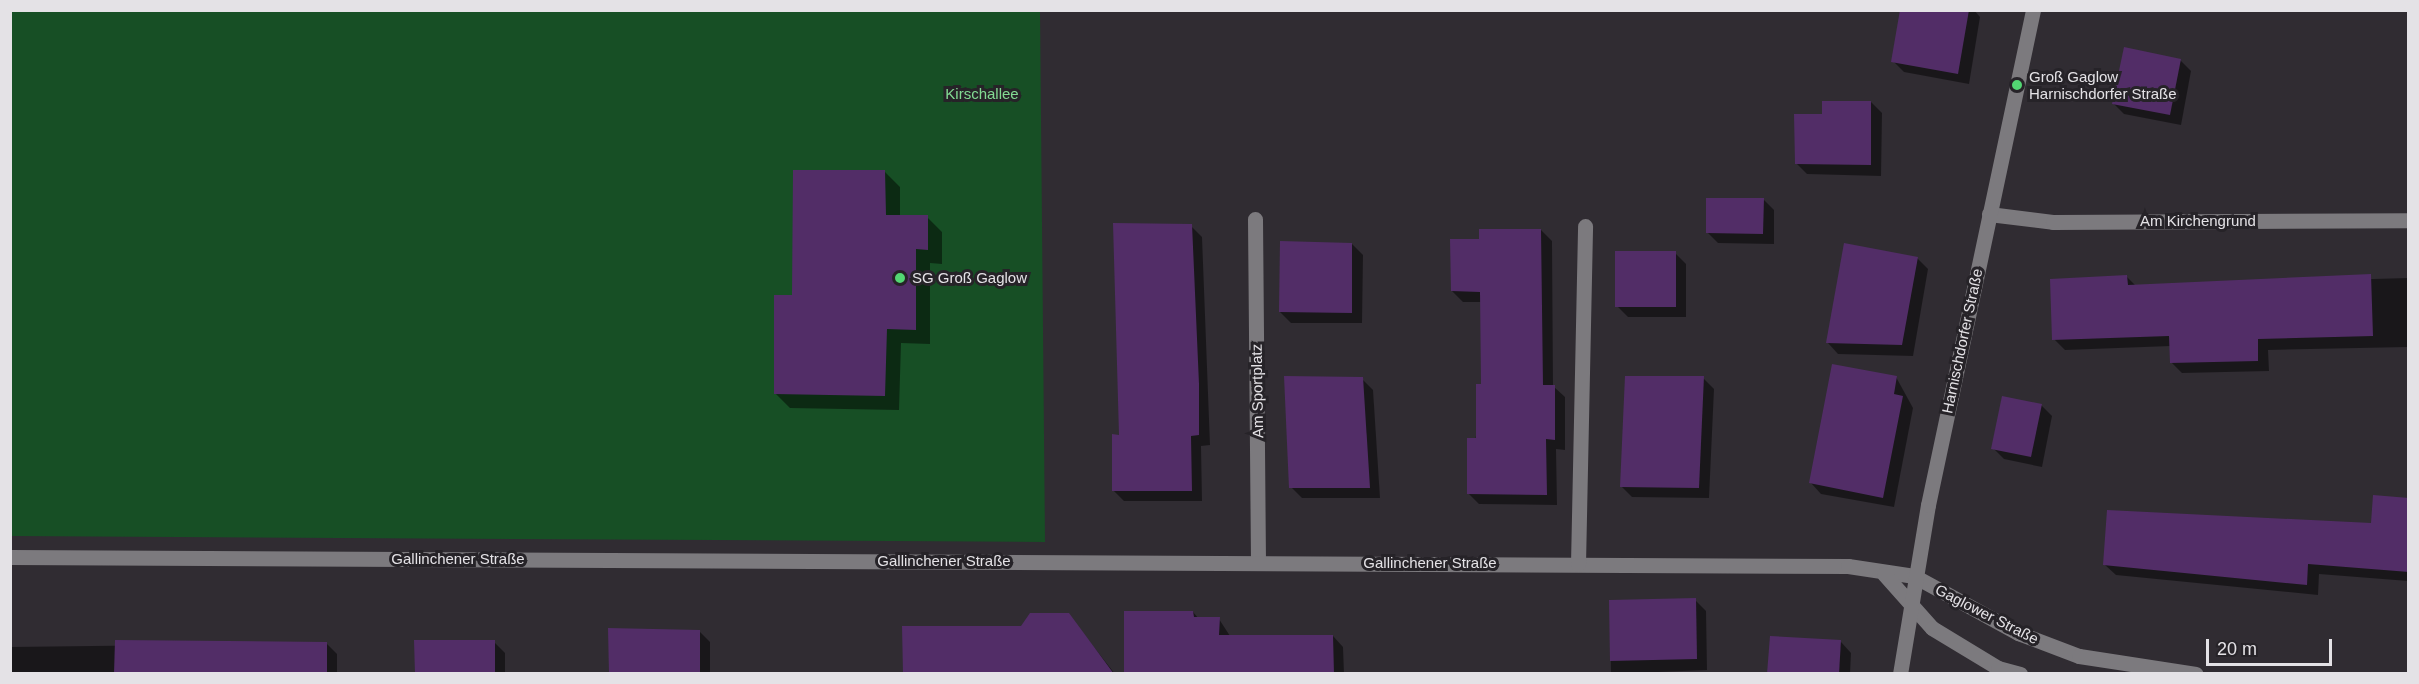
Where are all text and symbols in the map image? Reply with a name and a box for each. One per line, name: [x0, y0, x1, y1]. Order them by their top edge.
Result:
place label: Groß Gaglow Harnischdorfer Straße: [2029, 67, 2177, 102]
marker: Groß Gaglow Harnischdorfer Straße: [2010, 78, 2024, 92]
park label: Kirschallee: [945, 85, 1019, 103]
street label: Am Kirchengrund: [2140, 212, 2256, 230]
street label: Harnischdorfer Straße: [1938, 267, 1986, 415]
place label: SG Groß Gaglow: [912, 269, 1027, 287]
marker: SG Groß Gaglow: [893, 271, 907, 285]
street label: Am Sportplatz: [1247, 344, 1267, 438]
street label: Gallinchener Straße: [391, 550, 525, 568]
street label: Gallinchener Straße: [877, 552, 1011, 570]
street label: Gallinchener Straße: [1363, 554, 1497, 572]
street label: Gaglower Straße: [1932, 580, 2042, 648]
scale bar: [2209, 627, 2335, 665]
text: 20 m: [2217, 639, 2257, 659]

